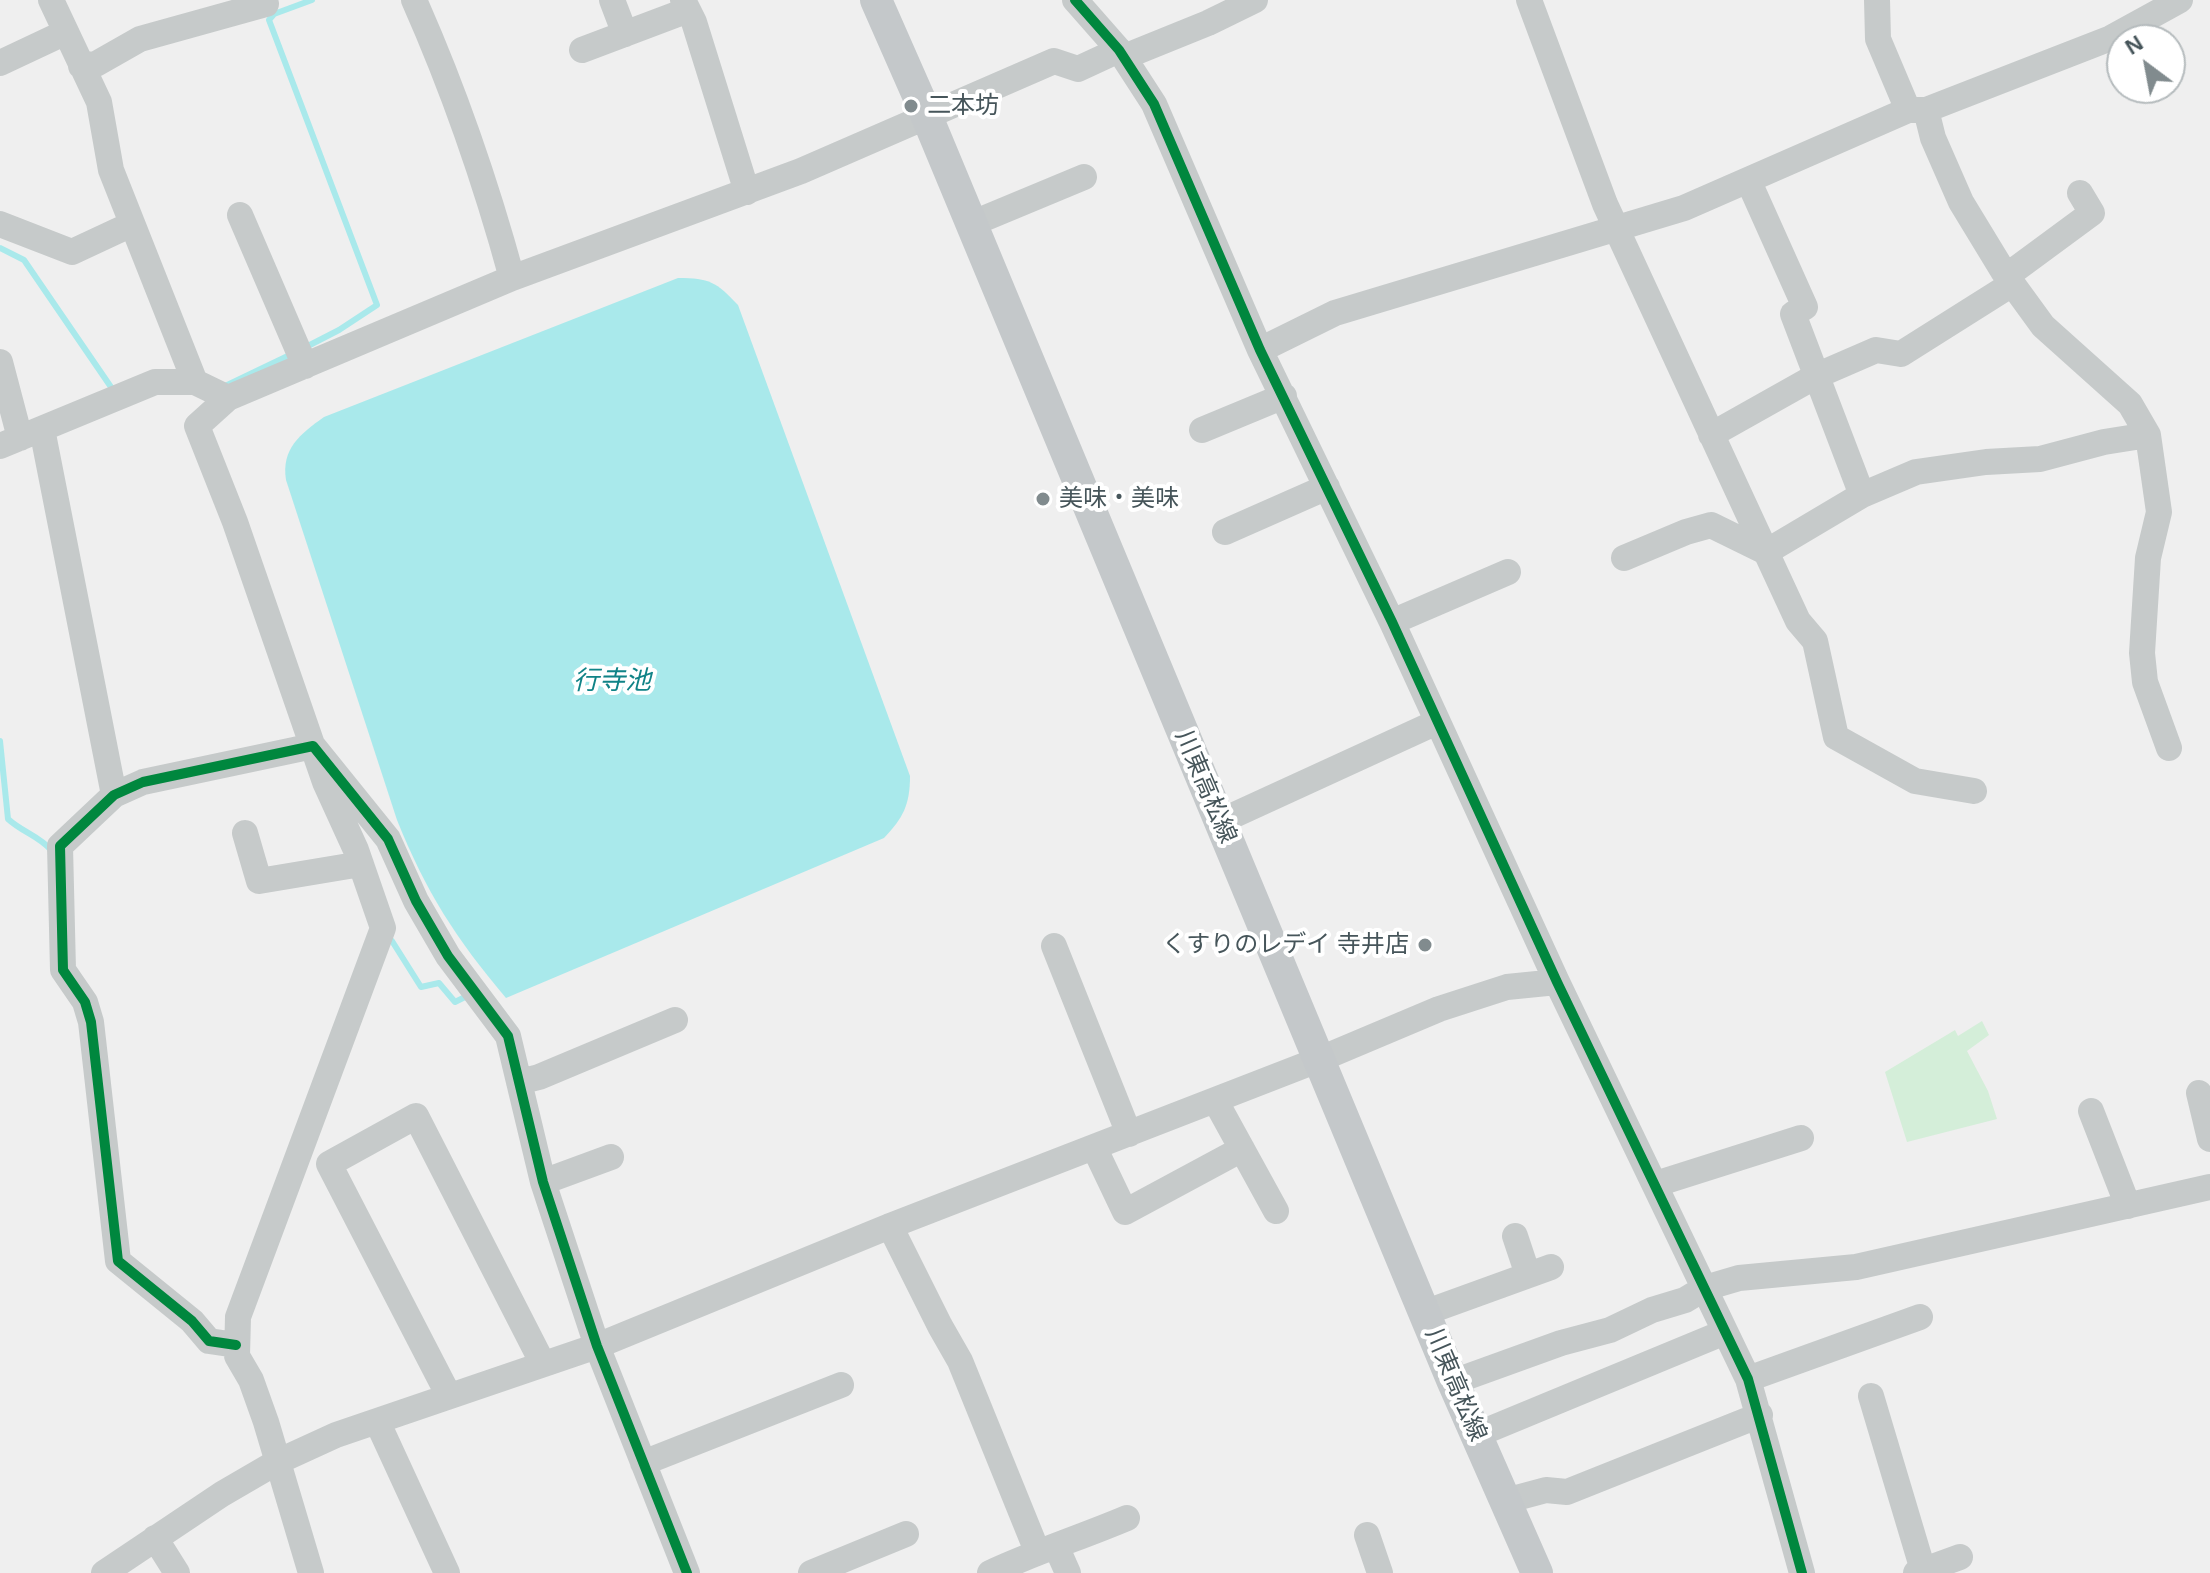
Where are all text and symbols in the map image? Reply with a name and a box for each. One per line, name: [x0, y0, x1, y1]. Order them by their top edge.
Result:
north arrow: [2106, 24, 2186, 104]
text: N: [2121, 30, 2147, 60]
place label: 二本坊: [927, 92, 999, 120]
marker: 二本坊: [902, 97, 920, 115]
place label: 美味・美味: [1059, 485, 1179, 513]
marker: 美味・美味: [1034, 490, 1052, 508]
water label: 行寺池: [573, 666, 651, 698]
street label: 川東高松線: [1168, 726, 1242, 848]
place label: くすりのレデイ 寺井店: [1162, 931, 1409, 959]
marker: くすりのレデイ 寺井店: [1416, 936, 1434, 954]
street label: 川東高松線: [1418, 1324, 1492, 1446]

